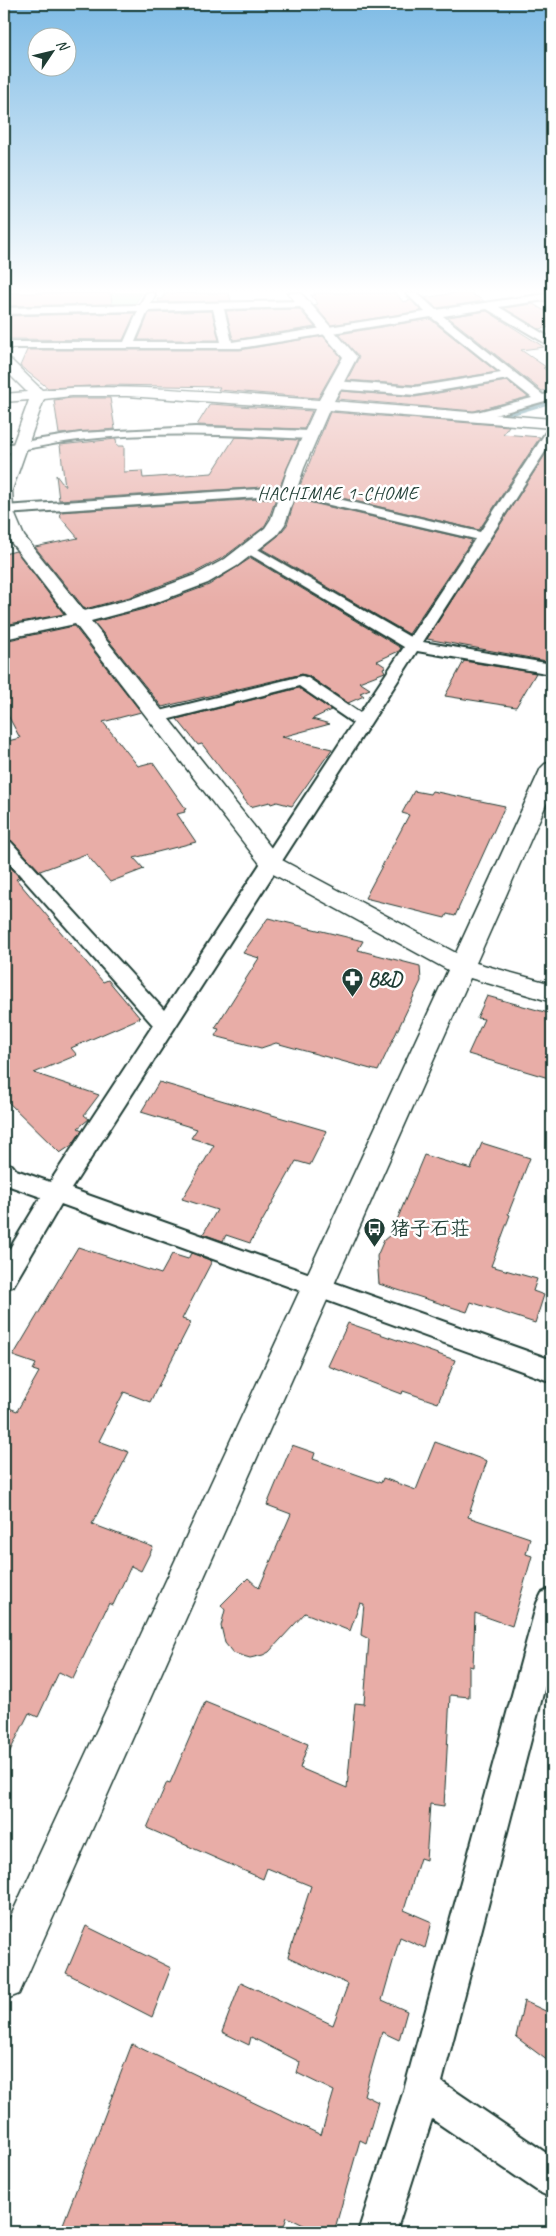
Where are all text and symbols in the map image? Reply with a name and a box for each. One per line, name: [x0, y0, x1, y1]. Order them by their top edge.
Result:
north arrow: [28, 28, 78, 78]
text: N: [53, 36, 73, 55]
district label: HACHIMAE 1-CHOME: [258, 482, 420, 504]
pharmacy icon: B&D: [340, 967, 364, 998]
place label: B&D: [368, 967, 404, 992]
bus stop icon: 猪子石荘: [362, 1216, 386, 1247]
place label: 猪子石荘: [390, 1216, 470, 1241]

